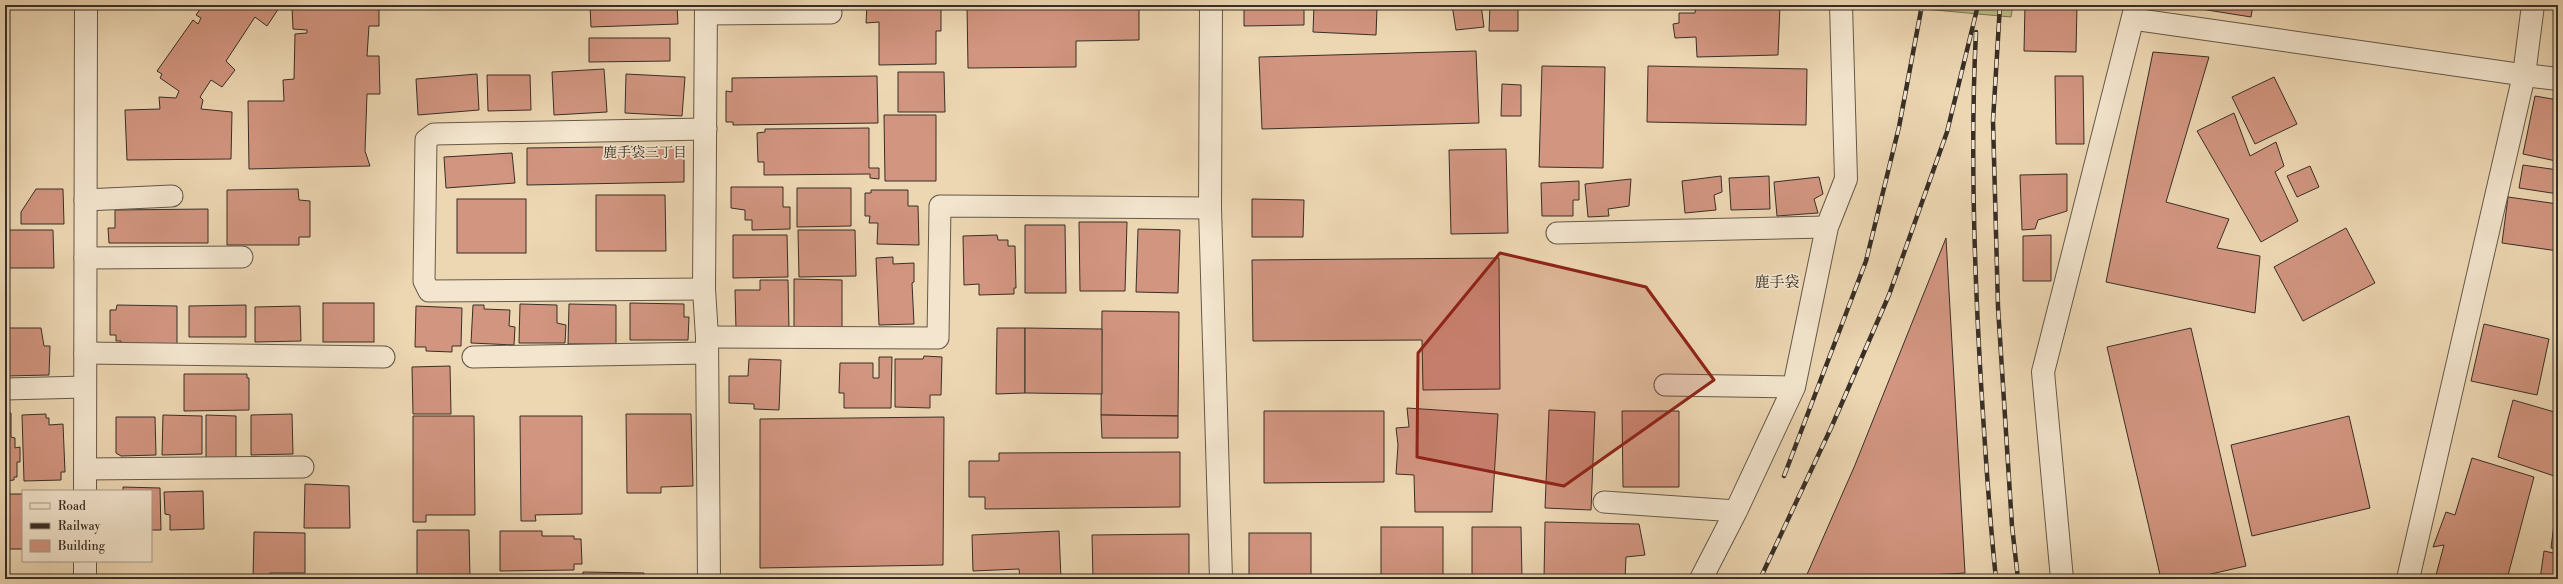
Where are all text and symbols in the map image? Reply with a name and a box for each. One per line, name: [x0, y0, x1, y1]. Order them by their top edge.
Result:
district label: 鹿手袋三丁目: [603, 144, 687, 162]
district label: 鹿手袋: [1754, 273, 1800, 292]
legend: [22, 490, 152, 562]
text: Road: [58, 499, 86, 514]
text: Railway: [58, 519, 100, 534]
text: Building: [57, 539, 106, 554]

